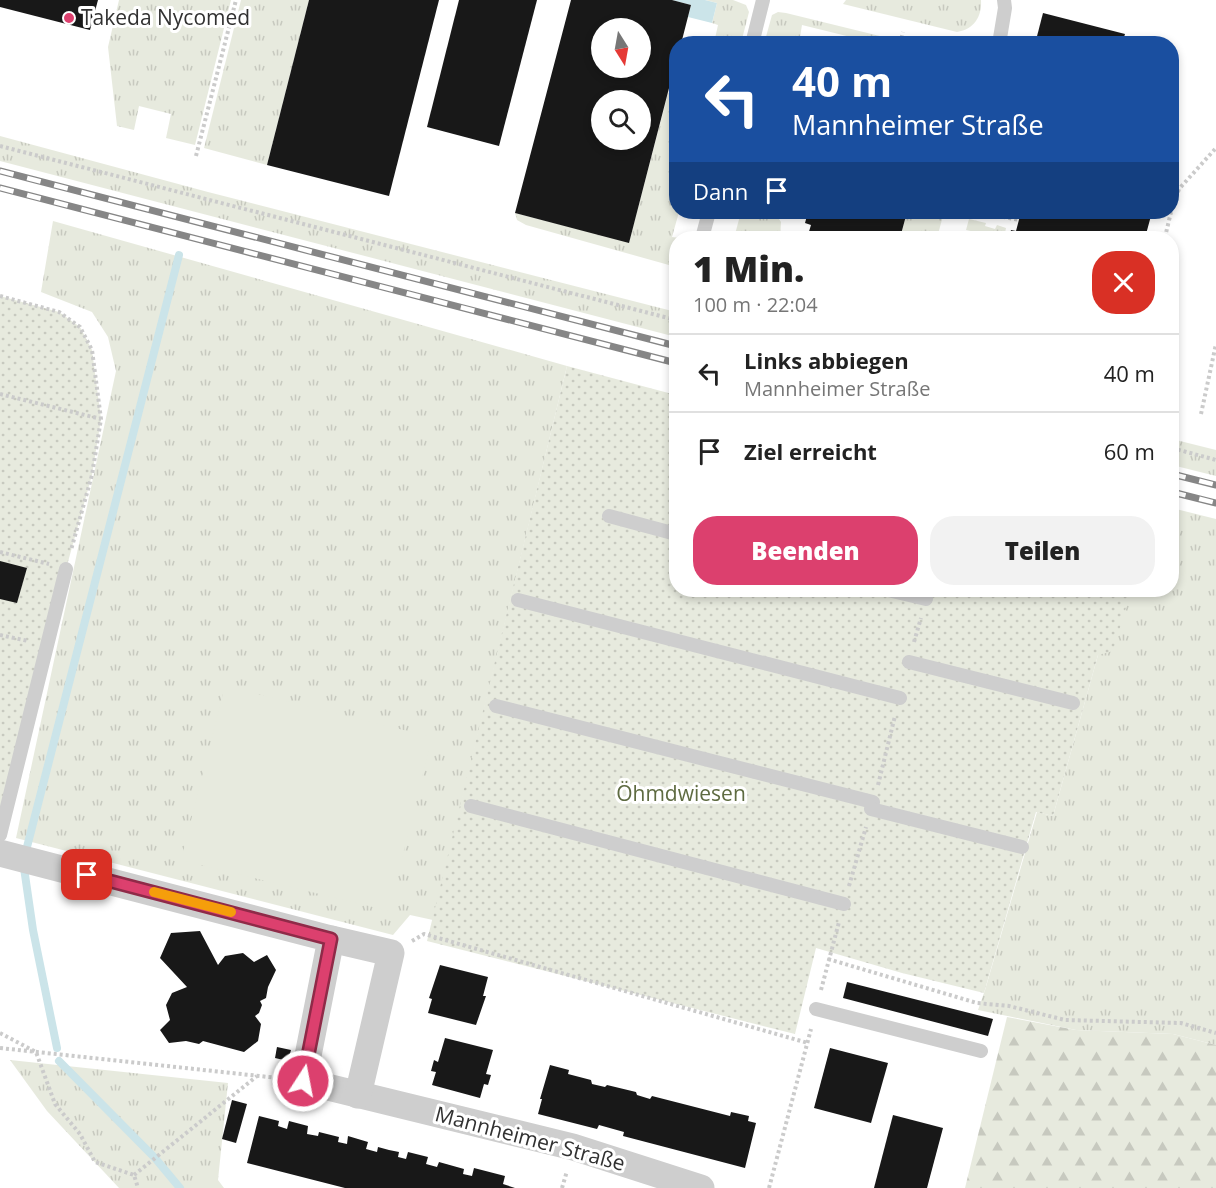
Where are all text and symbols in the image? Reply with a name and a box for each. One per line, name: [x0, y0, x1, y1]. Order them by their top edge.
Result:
place label: Takeda Nycomed: [81, 3, 250, 31]
marker: Takeda Nycomed: [62, 11, 76, 25]
north arrow: [591, 18, 651, 78]
map controls: [591, 18, 651, 150]
text: 40 m: [792, 52, 892, 109]
icon: left: [693, 60, 771, 138]
button: search: [591, 90, 651, 150]
text: Mannheimer Straße: [792, 106, 1044, 143]
icon: arrive: [760, 174, 793, 207]
text: Dann: [693, 176, 748, 206]
text: 1 Min.: [693, 244, 804, 293]
button: close: [1092, 251, 1155, 314]
text: 100 m · 22:04: [693, 291, 818, 318]
text: Links abbiegen: [744, 345, 909, 375]
icon: left: [693, 357, 726, 390]
text: 40 m: [1104, 358, 1155, 388]
text: Mannheimer Straße: [744, 375, 930, 402]
icon: arrive: [693, 435, 726, 468]
text: Ziel erreicht: [744, 436, 877, 466]
text: 60 m: [1104, 436, 1155, 466]
button: Beenden: [693, 516, 918, 585]
button: Teilen: [930, 516, 1155, 585]
park label: Öhmdwiesen: [616, 779, 746, 807]
pin: [61, 849, 112, 900]
icon: arrive: [70, 858, 103, 891]
position arrow: [271, 1049, 335, 1113]
street label: Mannheimer Straße: [432, 1099, 628, 1177]

